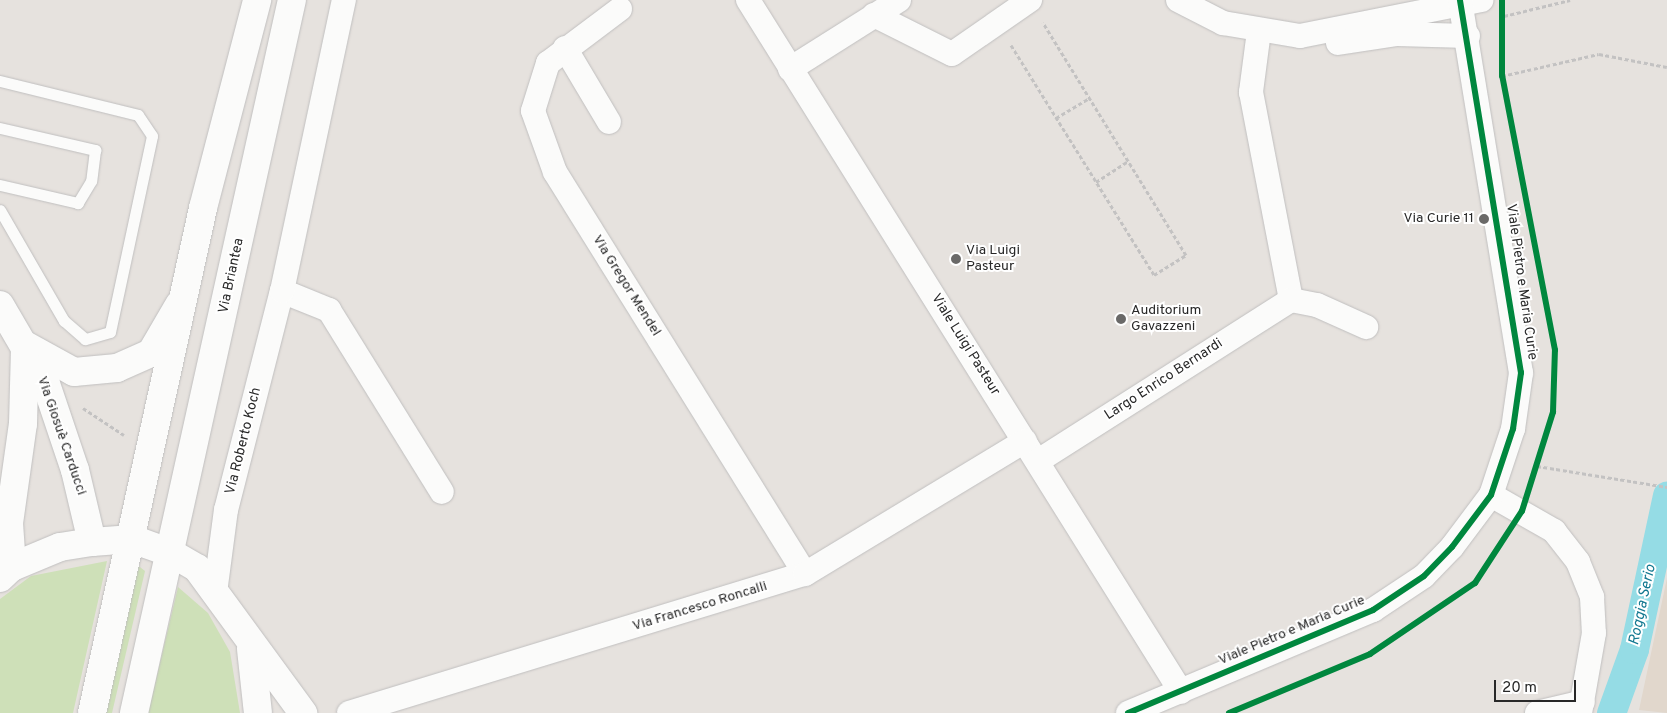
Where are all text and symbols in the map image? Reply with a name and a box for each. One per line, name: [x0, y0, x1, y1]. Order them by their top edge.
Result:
street label: Viale Pietro e Maria Curie: [1502, 203, 1540, 361]
place label: Via Curie 11: [1403, 211, 1474, 227]
marker: Via Curie 11: [1478, 213, 1490, 225]
street label: Via Gregor Mendel: [588, 232, 664, 340]
street label: Via Briantea: [216, 237, 248, 315]
place label: Via Luigi Pasteur: [966, 243, 1020, 276]
marker: Via Luigi Pasteur: [950, 253, 962, 265]
street label: Viale Luigi Pasteur: [927, 291, 1003, 399]
place label: Auditorium Gavazzeni: [1131, 303, 1201, 336]
marker: Auditorium Gavazzeni: [1115, 313, 1127, 325]
street label: Largo Enrico Bernardi: [1102, 336, 1226, 424]
street label: Via Giosuè Carducci: [33, 374, 89, 498]
street label: Via Roberto Koch: [223, 386, 265, 496]
water label: Roggia Serio: [1626, 563, 1660, 647]
street label: Via Francesco Roncalli: [631, 578, 769, 636]
street label: Viale Pietro e Maria Curie: [1216, 592, 1368, 670]
scale bar: [1497, 670, 1580, 702]
text: 20 m: [1502, 679, 1537, 698]

